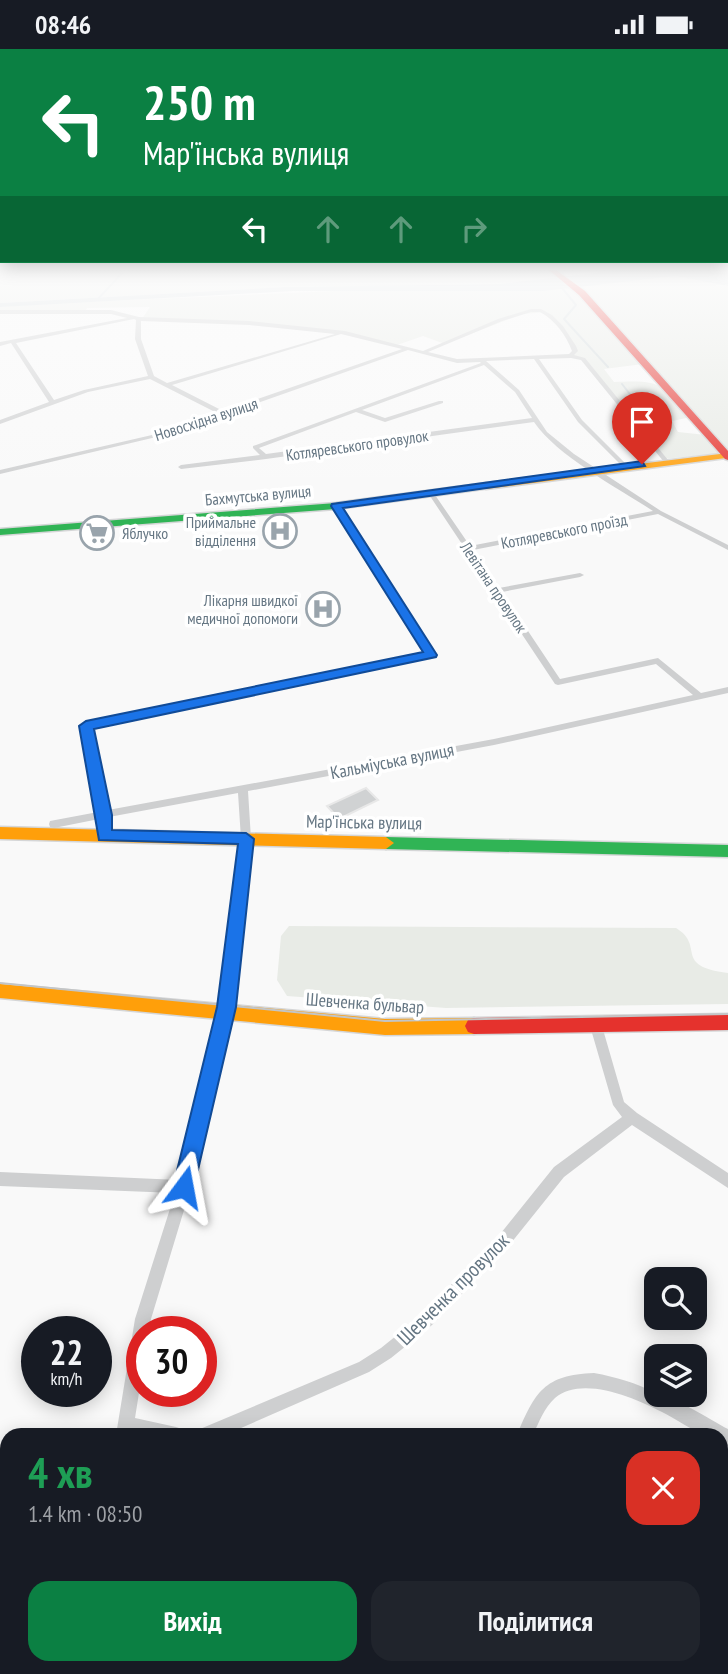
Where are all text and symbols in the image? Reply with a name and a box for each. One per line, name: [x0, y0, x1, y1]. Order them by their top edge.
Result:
text: 08:46: [35, 8, 91, 41]
text: 250 m: [143, 70, 256, 134]
icon: left: [28, 77, 119, 168]
text: Мар'їнська вулиця: [143, 132, 349, 174]
icon: left: [236, 210, 274, 248]
icon: ahead: [309, 210, 347, 248]
icon: ahead: [382, 210, 420, 248]
icon: right: [455, 210, 493, 248]
pin: [612, 392, 672, 464]
street label: Новосхідна вулиця: [152, 393, 260, 445]
icon: arrive: [623, 403, 661, 441]
street label: Котляревського провулок: [285, 425, 430, 465]
street label: Бахмутська вулиця: [204, 480, 312, 510]
street label: Котляревського проїзд: [499, 509, 629, 553]
place label: Приймальне відділення: [186, 512, 256, 550]
hospital icon: Приймальне відділення: [261, 512, 299, 550]
supermarket icon: Яблучко: [78, 514, 116, 552]
place label: Яблучко: [122, 523, 168, 543]
street label: Левітана провулок: [456, 537, 532, 637]
place label: Лікарня швидкої медичної допомоги: [187, 590, 298, 628]
hospital icon: Лікарня швидкої медичної допомоги: [304, 590, 342, 628]
street label: Кальміуська вулиця: [328, 738, 456, 784]
street label: Мар'їнська вулиця: [306, 809, 422, 835]
street label: Шевченка бульвар: [305, 987, 425, 1019]
position arrow: [147, 1150, 221, 1224]
street label: Шевченка провулок: [391, 1227, 515, 1351]
map controls: [644, 1267, 707, 1407]
button: search: [644, 1267, 707, 1330]
speed limit sign: 30: [126, 1316, 217, 1407]
text: 22: [50, 1329, 83, 1375]
button: layers: [644, 1344, 707, 1407]
text: km/h: [51, 1367, 82, 1390]
text: 4 хв: [28, 1445, 93, 1500]
button: close: [626, 1451, 700, 1525]
text: 1.4 km · 08:50: [28, 1499, 142, 1528]
button: Вихід: [28, 1581, 357, 1661]
button: Поділитися: [371, 1581, 700, 1661]

